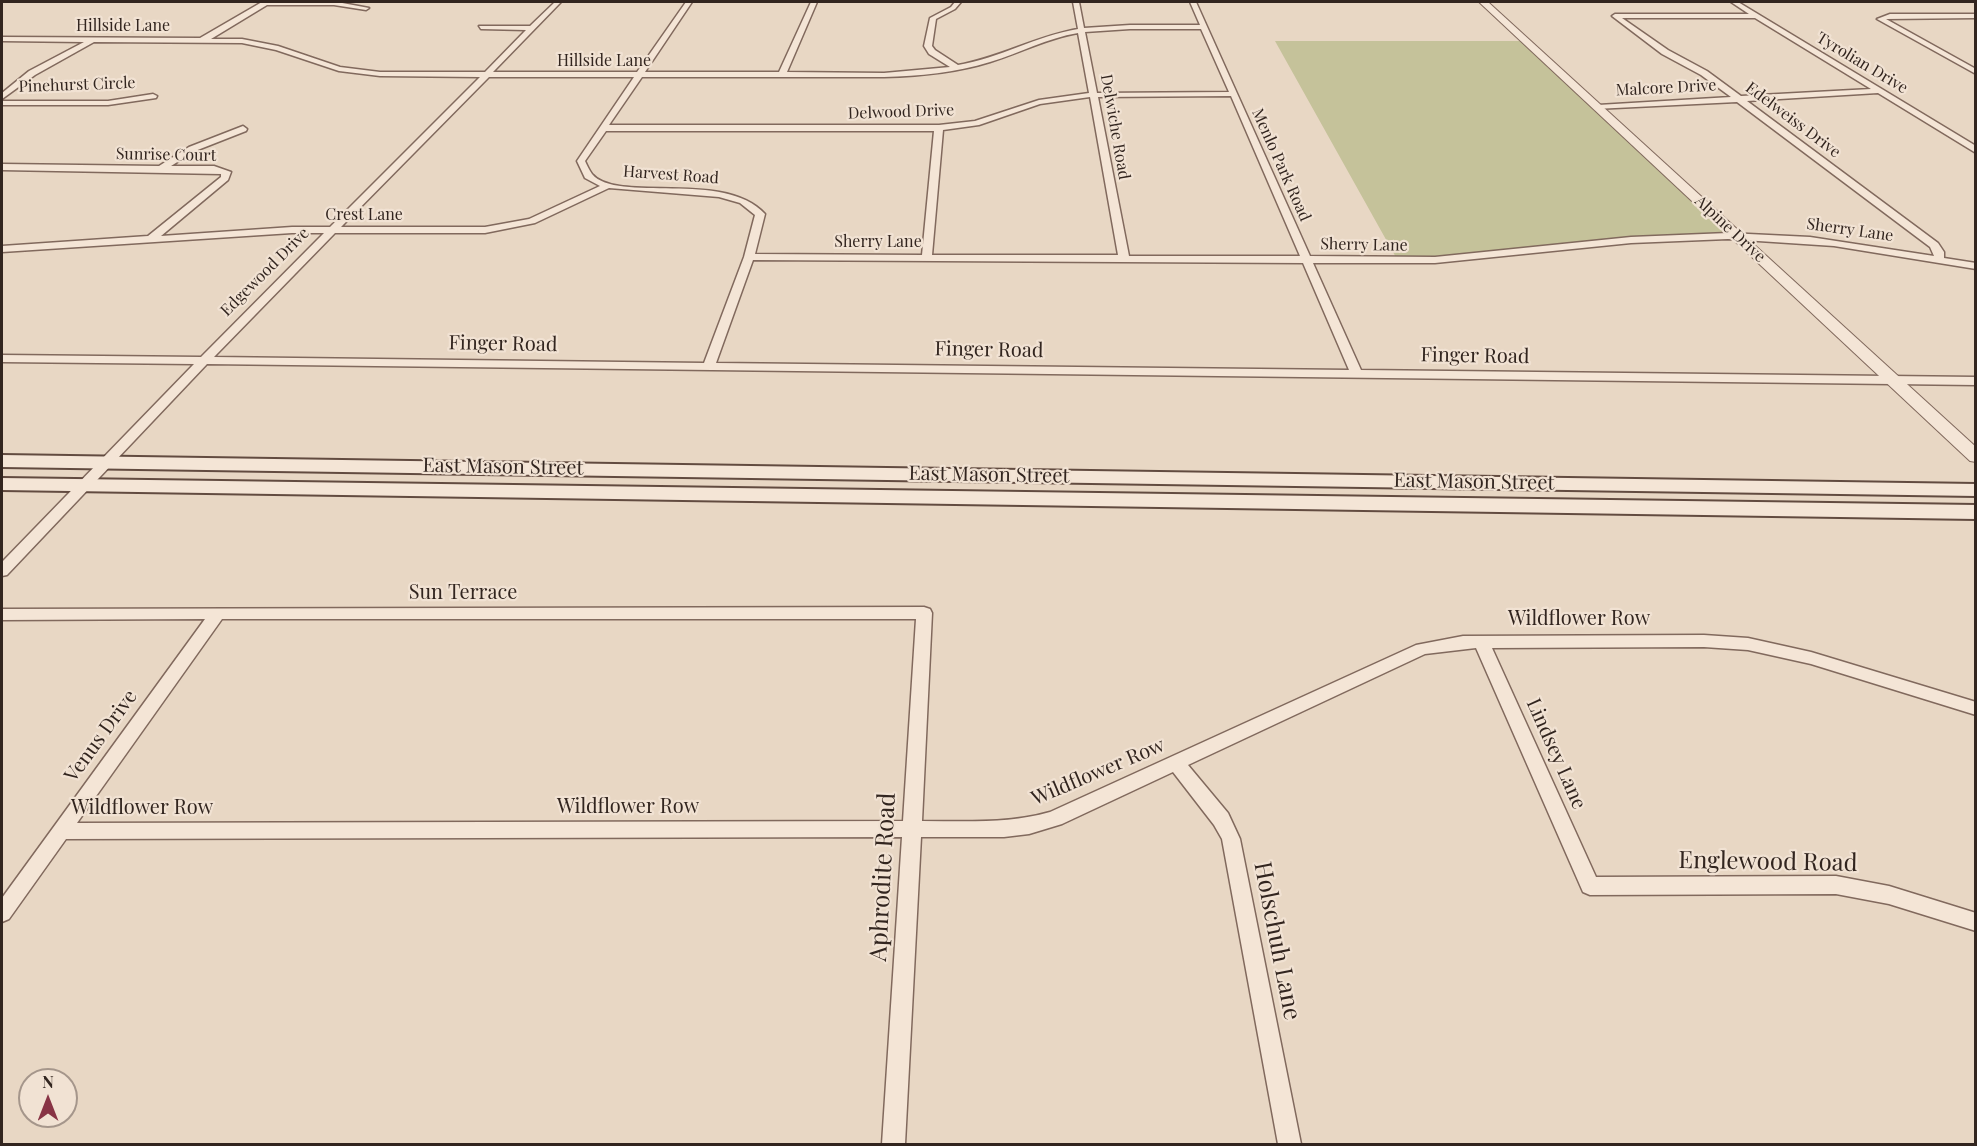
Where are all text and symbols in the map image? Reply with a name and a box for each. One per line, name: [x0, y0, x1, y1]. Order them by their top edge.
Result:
street label: Hillside Lane: [76, 16, 170, 36]
street label: Tyrolian Drive: [1813, 28, 1911, 98]
street label: Hillside Lane: [557, 51, 651, 71]
street label: Pinehurst Circle: [18, 73, 136, 97]
street label: Delwiche Road: [1096, 73, 1134, 181]
street label: Malcore Drive: [1615, 76, 1717, 100]
street label: Edelweiss Drive: [1742, 78, 1844, 162]
street label: Delwood Drive: [848, 101, 954, 123]
street label: Menlo Park Road: [1247, 106, 1315, 224]
street label: Sunrise Court: [116, 145, 216, 165]
street label: Harvest Road: [622, 162, 720, 188]
street label: Alpine Drive: [1691, 191, 1769, 267]
street label: Crest Lane: [325, 205, 403, 225]
street label: Sherry Lane: [1805, 214, 1895, 246]
street label: Edgewood Drive: [217, 224, 313, 320]
street label: Sherry Lane: [834, 232, 922, 252]
street label: Sherry Lane: [1320, 235, 1408, 255]
street label: Finger Road: [448, 331, 558, 357]
street label: Finger Road: [934, 337, 1044, 363]
street label: Finger Road: [1420, 343, 1530, 369]
street label: East Mason Street: [422, 454, 584, 480]
street label: East Mason Street: [908, 462, 1070, 488]
street label: East Mason Street: [1393, 469, 1555, 495]
street label: Sun Terrace: [409, 581, 517, 605]
street label: Wildflower Row: [1508, 607, 1650, 631]
street label: Venus Drive: [60, 685, 142, 787]
street label: Lindsey Lane: [1521, 695, 1591, 813]
street label: Wildflower Row: [1028, 733, 1168, 811]
street label: Aphrodite Road: [864, 792, 902, 962]
street label: Wildflower Row: [557, 795, 699, 819]
street label: Wildflower Row: [71, 796, 213, 820]
street label: Englewood Road: [1678, 846, 1858, 878]
street label: Holschuh Lane: [1248, 859, 1306, 1023]
north arrow: [18, 1068, 78, 1128]
text: N: [42, 1071, 54, 1092]

